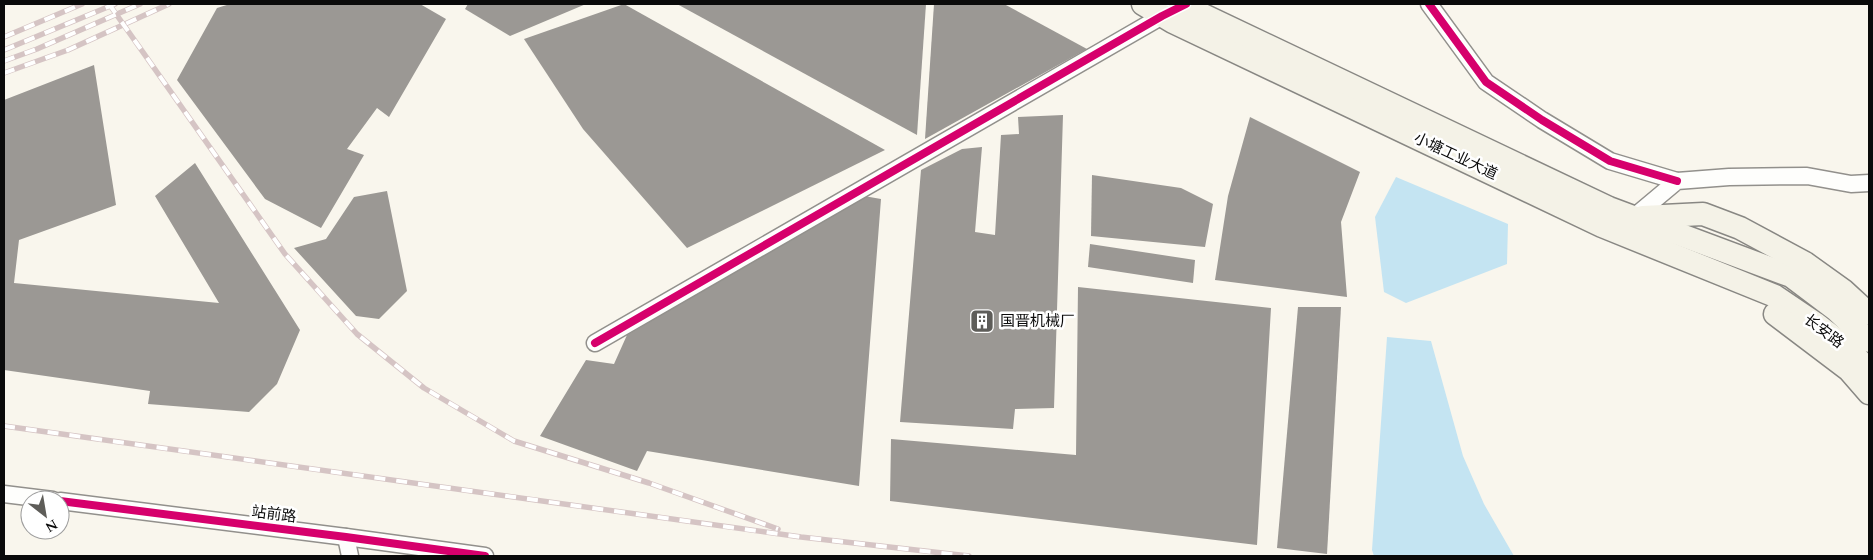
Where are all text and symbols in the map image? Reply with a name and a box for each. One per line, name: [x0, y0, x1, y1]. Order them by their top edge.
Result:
street label: 小塘工业大道: [1410, 127, 1501, 186]
building icon: 国晋机械厂: [969, 308, 995, 334]
street label: 长安路: [1799, 309, 1849, 354]
place label: 国晋机械厂: [1000, 310, 1075, 333]
north arrow: [20, 490, 70, 540]
street label: 站前路: [250, 500, 298, 529]
text: N: [41, 514, 62, 538]

